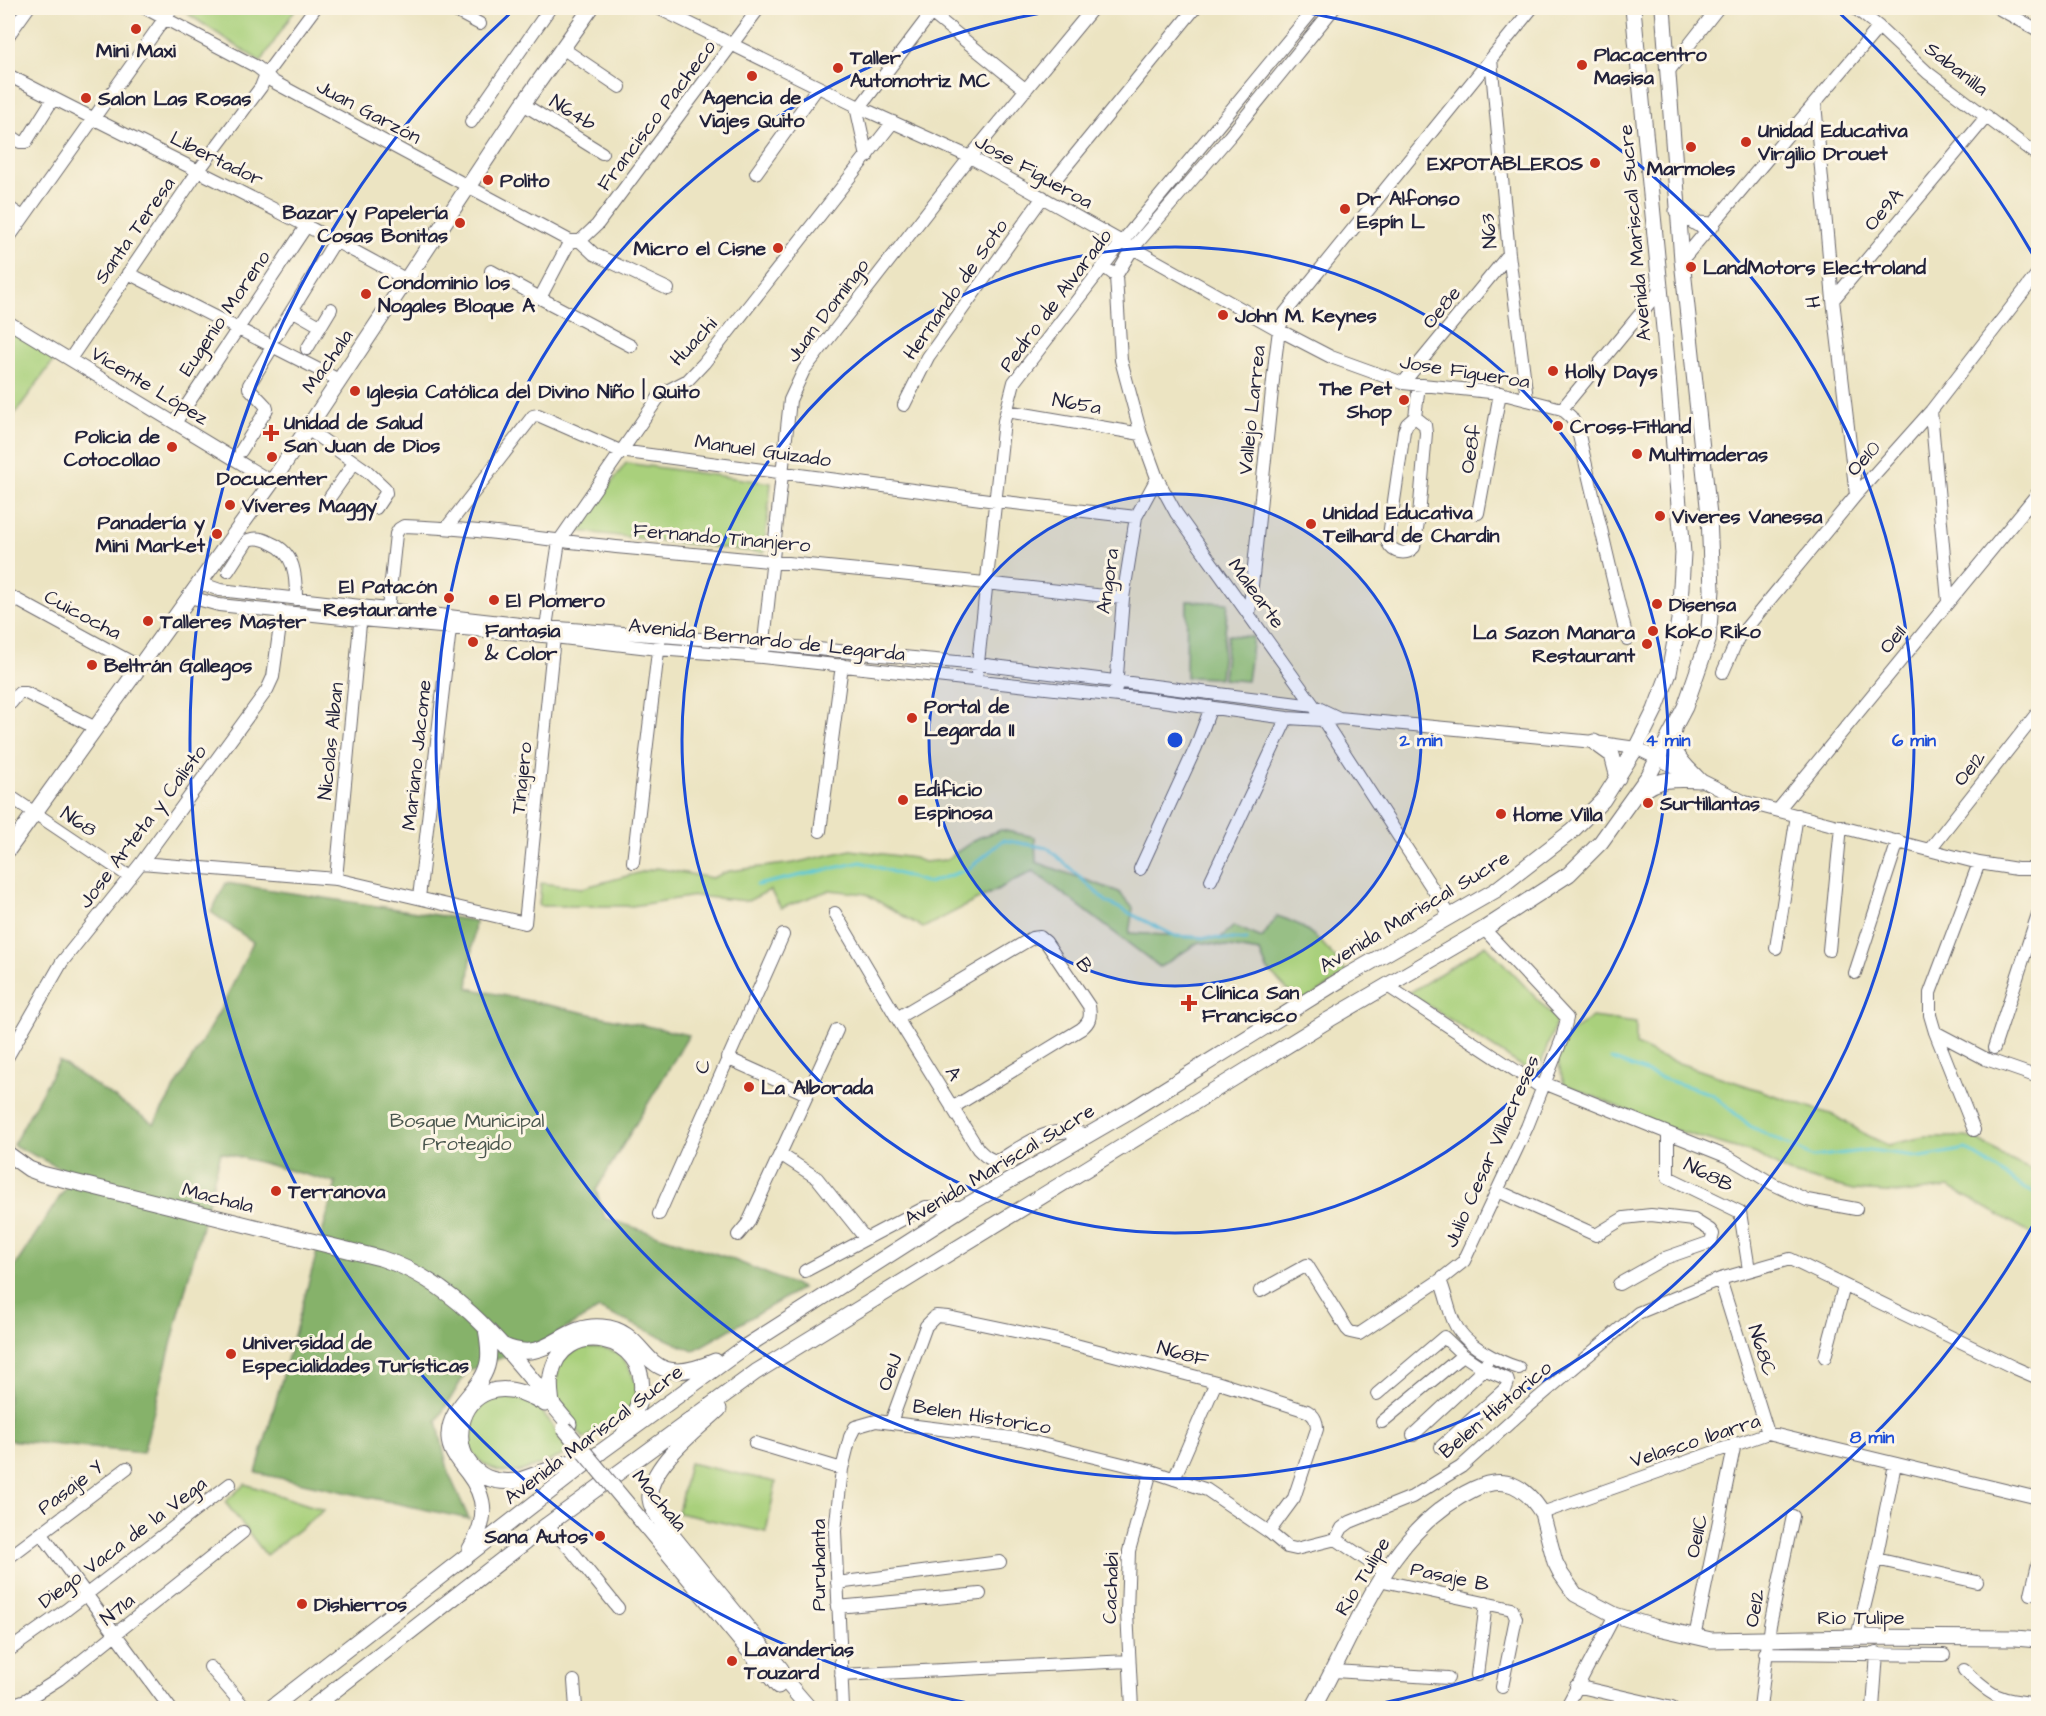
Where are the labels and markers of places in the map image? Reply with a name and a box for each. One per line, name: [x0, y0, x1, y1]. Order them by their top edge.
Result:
marker: Mini Maxi: [129, 22, 143, 36]
place label: Mini Maxi: [96, 37, 177, 65]
place label: Placacentro Masisa: [1594, 41, 1708, 92]
place label: Taller Automotriz MC: [849, 44, 991, 95]
marker: Placacentro Masisa: [1575, 58, 1589, 72]
marker: Taller Automotriz MC: [831, 61, 845, 75]
marker: Agencia de Viajes Quito: [745, 69, 759, 83]
place label: Agencia de Viajes Quito: [699, 84, 805, 135]
place label: Salon Las Rosas: [97, 85, 251, 113]
marker: Salon Las Rosas: [79, 91, 93, 105]
place label: Unidad Educativa Virgilio Drouet: [1757, 117, 1909, 169]
marker: Unidad Educativa Virgilio Drouet: [1739, 135, 1753, 149]
marker: Marmoles: [1684, 140, 1698, 154]
place label: EXPOTABLEROS: [1427, 150, 1583, 178]
place label: Marmoles: [1647, 155, 1735, 183]
marker: EXPOTABLEROS: [1588, 156, 1602, 170]
place label: Polito: [500, 167, 550, 195]
marker: Polito: [481, 173, 495, 187]
place label: Dr Alfonso Espín L: [1357, 185, 1460, 236]
place label: Bazar y Papelería Cosas Bonitas: [282, 199, 449, 250]
marker: Dr Alfonso Espín L: [1338, 202, 1352, 216]
marker: Bazar y Papelería Cosas Bonitas: [453, 216, 467, 230]
place label: Micro el Cisne: [633, 235, 766, 263]
marker: Micro el Cisne: [771, 241, 785, 255]
place label: LandMotors Electroland: [1703, 254, 1927, 282]
marker: LandMotors Electroland: [1684, 260, 1698, 274]
place label: Condominio los Nogales Bloque A: [378, 269, 535, 321]
marker: Condominio los Nogales Bloque A: [359, 287, 373, 301]
place label: John M. Keynes: [1234, 302, 1377, 331]
marker: John M. Keynes: [1216, 308, 1230, 322]
place label: Holly Days: [1565, 358, 1658, 387]
marker: Holly Days: [1546, 364, 1560, 378]
place label: The Pet Shop: [1318, 375, 1393, 426]
place label: Iglesia Católica del Divino Niño | Quito: [367, 378, 700, 407]
marker: Iglesia Católica del Divino Niño | Quito: [348, 384, 362, 398]
marker: The Pet Shop: [1397, 393, 1411, 407]
place label: Unidad de Salud San Juan de Dios: [283, 409, 440, 460]
place label: Cross-Fitland: [1570, 413, 1692, 441]
marker: Cross-Fitland: [1551, 419, 1565, 433]
place label: Policia de Cotocollao: [64, 423, 161, 474]
marker: Unidad de Salud San Juan de Dios: [262, 424, 280, 442]
marker: Policia de Cotocollao: [165, 440, 179, 454]
place label: Multimaderas: [1649, 441, 1768, 469]
marker: Multimaderas: [1630, 447, 1644, 461]
marker: Docucenter: [265, 450, 279, 464]
place label: Docucenter: [217, 465, 328, 493]
place label: Víveres Maggy: [241, 492, 377, 521]
marker: Víveres Maggy: [223, 498, 237, 512]
place label: Unidad Educativa Teilhard de Chardin: [1322, 499, 1499, 550]
place label: Viveres Vanessa: [1671, 503, 1823, 531]
place label: Panadería y Mini Market: [95, 509, 206, 560]
marker: Viveres Vanessa: [1653, 509, 1667, 523]
marker: Unidad Educativa Teilhard de Chardin: [1304, 517, 1318, 531]
marker: Panadería y Mini Market: [210, 527, 224, 541]
place label: El Patacón Restaurante: [323, 573, 437, 624]
place label: El Plomero: [506, 587, 606, 615]
marker: El Patacón Restaurante: [442, 591, 456, 605]
place label: Disensa: [1669, 591, 1737, 619]
marker: El Plomero: [487, 593, 501, 607]
marker: Disensa: [1650, 597, 1664, 611]
place label: Talleres Master: [159, 608, 307, 636]
marker: Talleres Master: [141, 614, 155, 628]
place label: Fantasia & Color: [484, 617, 561, 668]
place label: Koko Riko: [1665, 618, 1761, 646]
place label: La Sazon Manara Restaurant: [1473, 619, 1636, 670]
marker: Koko Riko: [1646, 624, 1660, 638]
marker: Fantasia & Color: [466, 635, 480, 649]
marker: La Sazon Manara Restaurant: [1640, 637, 1654, 651]
place label: Beltrán Gallegos: [104, 652, 252, 681]
marker: Beltrán Gallegos: [85, 658, 99, 672]
place label: Portal de Legarda II: [924, 693, 1015, 745]
marker: Portal de Legarda II: [905, 711, 919, 725]
centre of rings: [1165, 730, 1185, 750]
place label: Edificio Espinosa: [915, 776, 993, 827]
place label: Surtillantas: [1659, 790, 1760, 818]
marker: Edificio Espinosa: [896, 793, 910, 807]
marker: Surtillantas: [1641, 796, 1655, 810]
place label: Home Villa: [1513, 801, 1604, 829]
marker: Home Villa: [1494, 807, 1508, 821]
place label: Clínica San Francisco: [1202, 979, 1299, 1030]
marker: Clínica San Francisco: [1180, 994, 1198, 1012]
place label: La Alborada: [761, 1074, 874, 1102]
marker: La Alborada: [742, 1080, 756, 1094]
place label: Terranova: [287, 1178, 386, 1206]
marker: Terranova: [269, 1184, 283, 1198]
place label: Universidad de Especialidades Turísticas: [243, 1329, 469, 1380]
marker: Universidad de Especialidades Turísticas: [224, 1347, 238, 1361]
place label: Sana Autos: [483, 1523, 588, 1551]
marker: Sana Autos: [593, 1529, 607, 1543]
place label: Dishierros: [314, 1591, 407, 1619]
marker: Dishierros: [295, 1597, 309, 1611]
place label: Lavanderias Touzard: [743, 1636, 854, 1687]
marker: Lavanderias Touzard: [725, 1654, 739, 1668]

